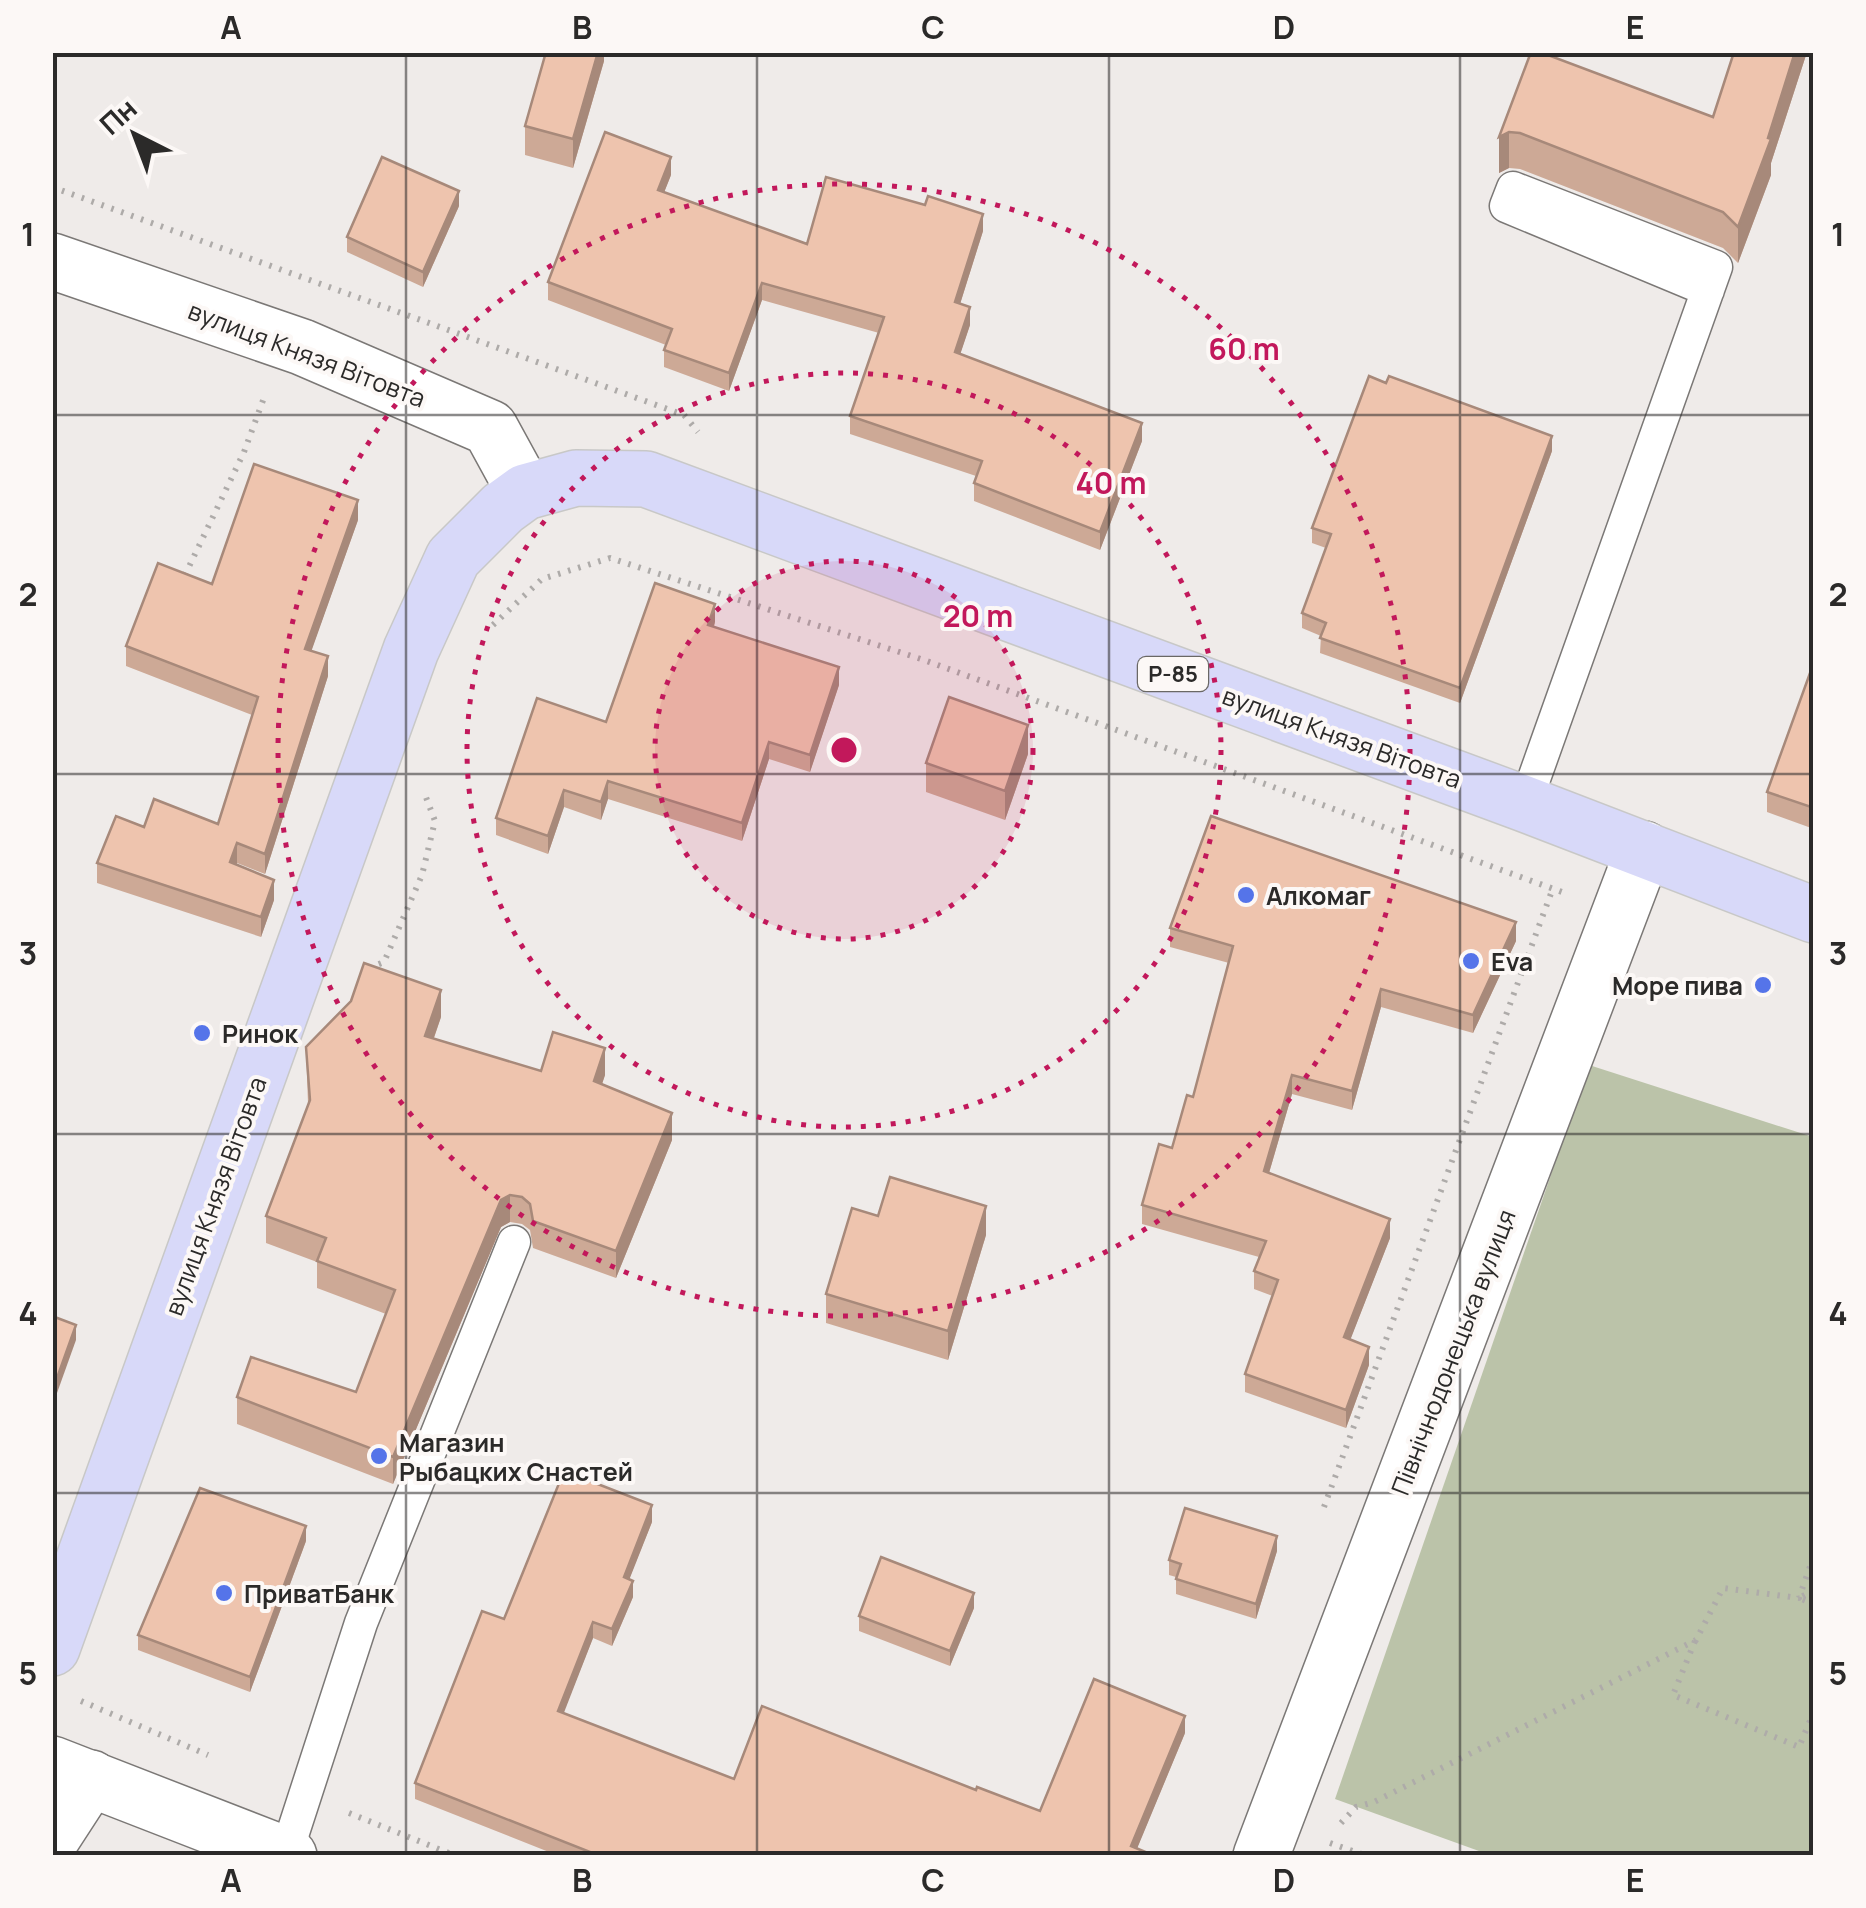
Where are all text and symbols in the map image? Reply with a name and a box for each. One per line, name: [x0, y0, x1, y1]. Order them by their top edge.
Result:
text: A: [220, 5, 242, 49]
text: B: [572, 5, 592, 49]
text: C: [921, 5, 945, 49]
text: D: [1273, 5, 1295, 49]
text: E: [1626, 5, 1644, 49]
north arrow: [85, 85, 185, 185]
text: Пн: [91, 89, 144, 142]
text: 1: [21, 212, 35, 256]
text: 1: [1831, 212, 1845, 256]
street label: вулиця Князя Вітовта: [183, 293, 431, 415]
text: 60 m: [1208, 328, 1280, 369]
text: 40 m: [1076, 462, 1146, 503]
text: 2: [18, 572, 38, 616]
text: 2: [1828, 572, 1848, 616]
text: 20 m: [943, 595, 1013, 636]
road number: Р-85: [1138, 657, 1208, 691]
street label: вулиця Князя Вітовта: [1218, 678, 1466, 796]
centre of rings: [826, 732, 862, 768]
place label: Алкомаг: [1266, 878, 1371, 913]
marker: Алкомаг: [1235, 884, 1257, 906]
text: 3: [19, 931, 37, 975]
text: 3: [1829, 931, 1847, 975]
place label: Eva: [1491, 944, 1533, 979]
marker: Eva: [1460, 950, 1482, 972]
place label: Море пива: [1612, 968, 1743, 1003]
marker: Море пива: [1752, 974, 1774, 996]
place label: Ринок: [222, 1016, 298, 1051]
marker: Ринок: [191, 1022, 213, 1044]
street label: вулиця Князя Вітовта: [156, 1072, 274, 1320]
street label: Північнодонецька вулиця: [1382, 1204, 1524, 1500]
text: 4: [18, 1291, 38, 1335]
text: 4: [1828, 1291, 1848, 1335]
place label: Магазин Рыбацких Снастей: [399, 1425, 633, 1489]
marker: Магазин Рыбацких Снастей: [368, 1445, 390, 1467]
place label: ПриватБанк: [244, 1576, 394, 1611]
marker: ПриватБанк: [213, 1582, 235, 1604]
text: 5: [19, 1651, 37, 1695]
text: 5: [1829, 1651, 1847, 1695]
text: A: [220, 1858, 242, 1902]
text: B: [572, 1858, 592, 1902]
text: C: [921, 1858, 945, 1902]
text: D: [1273, 1858, 1295, 1902]
text: E: [1626, 1858, 1644, 1902]

